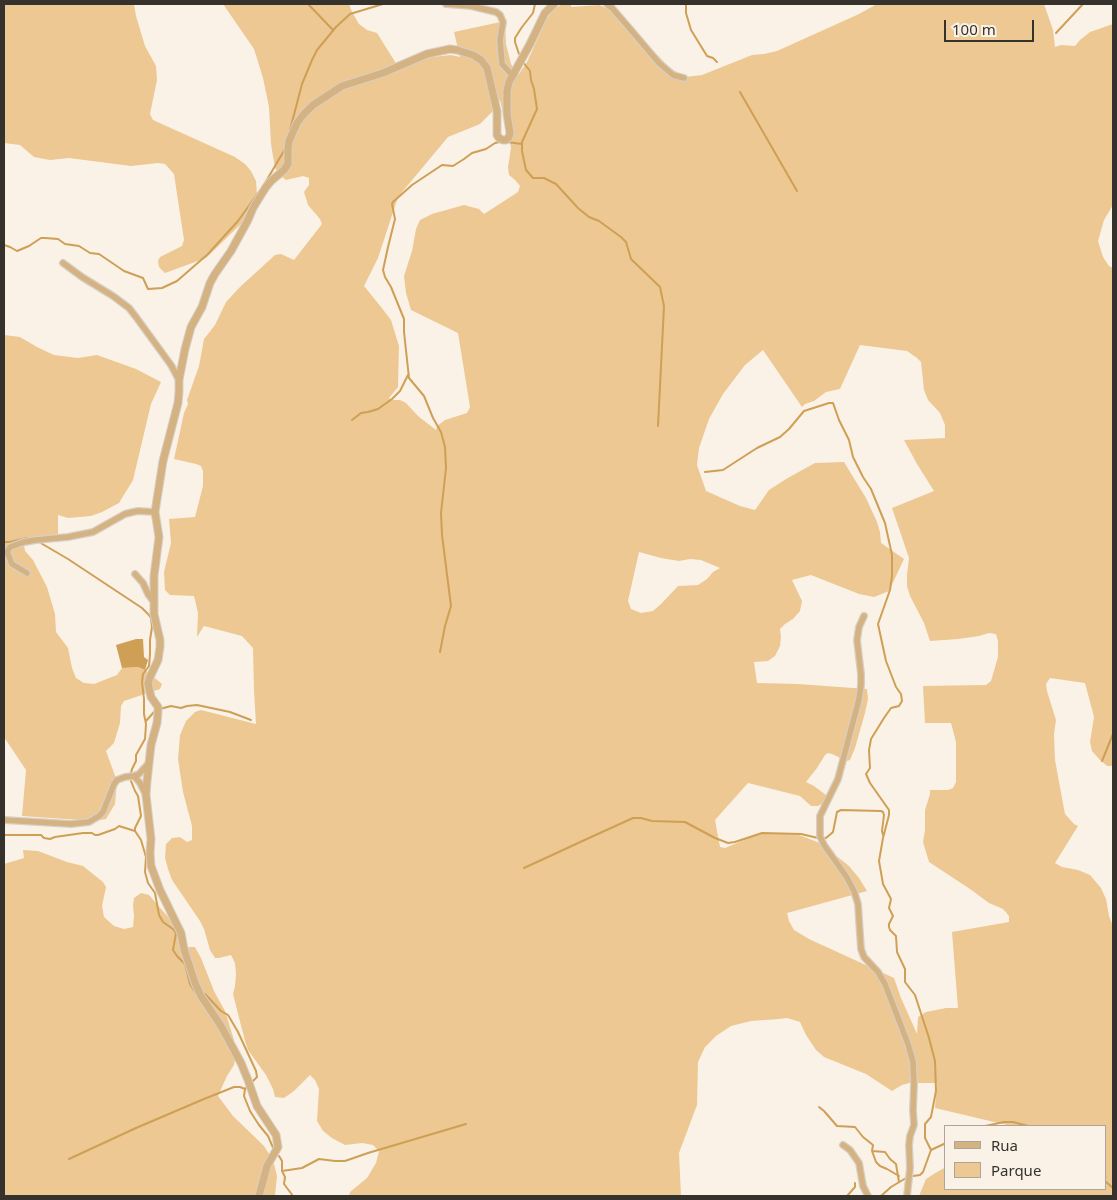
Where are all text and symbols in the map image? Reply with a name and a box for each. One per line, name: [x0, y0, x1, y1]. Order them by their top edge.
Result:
scale bar: [947, 10, 1037, 42]
text: 100 m: [952, 19, 996, 39]
legend: [944, 1125, 1107, 1190]
text: Rua: [991, 1135, 1018, 1155]
text: Parque: [991, 1160, 1041, 1180]

